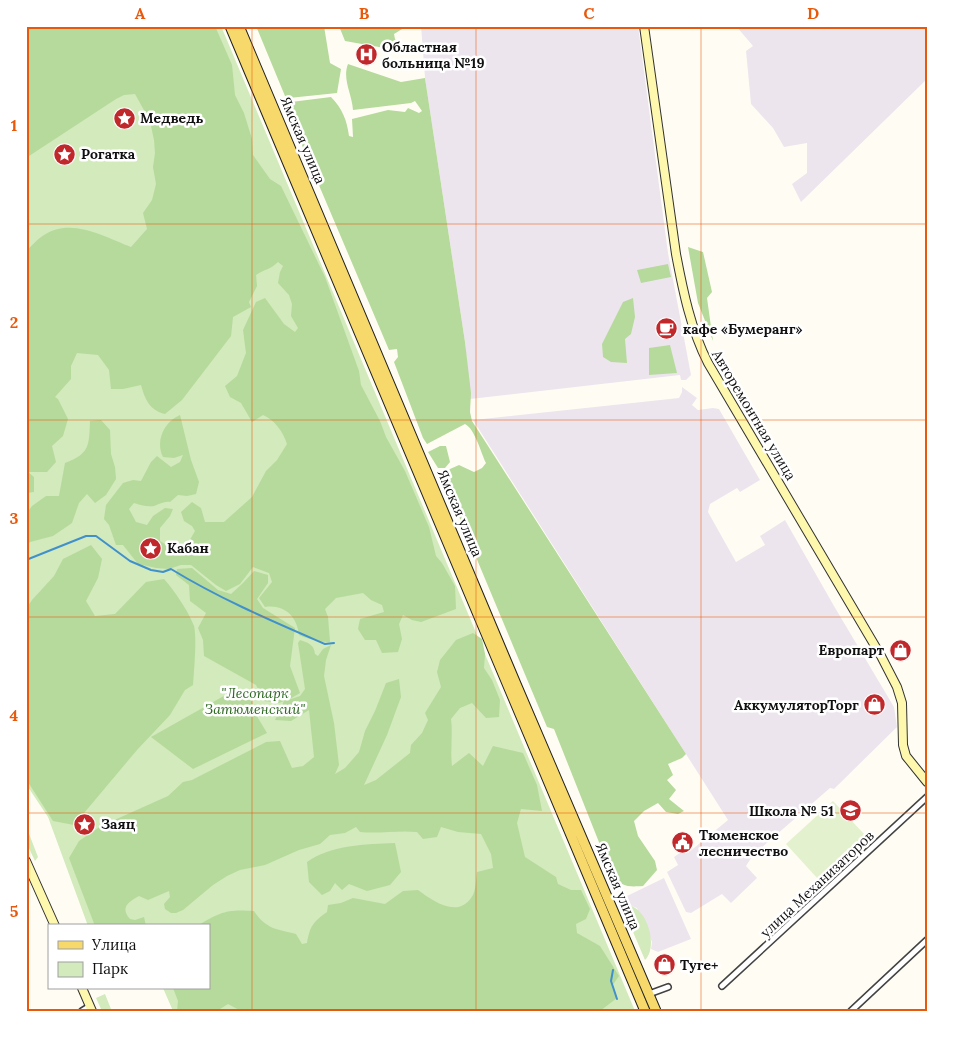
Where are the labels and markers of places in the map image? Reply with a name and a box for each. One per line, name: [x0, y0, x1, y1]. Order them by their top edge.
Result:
place label: Областная больница №19: [382, 38, 485, 72]
hospital icon: Областная больница №19: [354, 43, 378, 67]
place icon: Медведь: [112, 106, 136, 130]
place label: Медведь: [140, 109, 203, 127]
place icon: Рогатка: [53, 142, 77, 166]
place label: Рогатка: [81, 145, 136, 163]
cafe icon: кафе «Бумеранг»: [655, 317, 679, 341]
place label: кафе «Бумеранг»: [683, 320, 803, 338]
place icon: Кабан: [139, 536, 163, 560]
place label: Кабан: [167, 539, 209, 557]
shop icon: Европарт: [888, 638, 912, 662]
place label: Европарт: [819, 641, 885, 659]
shop icon: АккумуляторТорг: [863, 693, 887, 717]
place label: АккумуляторТорг: [734, 696, 859, 714]
school or university icon: Школа № 51: [838, 799, 862, 823]
place label: Школа № 51: [749, 802, 834, 820]
place icon: Заяц: [73, 812, 97, 836]
place label: Заяц: [101, 815, 136, 833]
place label: Тюменское лесничество: [699, 826, 788, 860]
public building icon: Тюменское лесничество: [671, 831, 695, 855]
shop icon: Tyre+: [652, 953, 676, 977]
place label: Tyre+: [680, 956, 718, 974]

